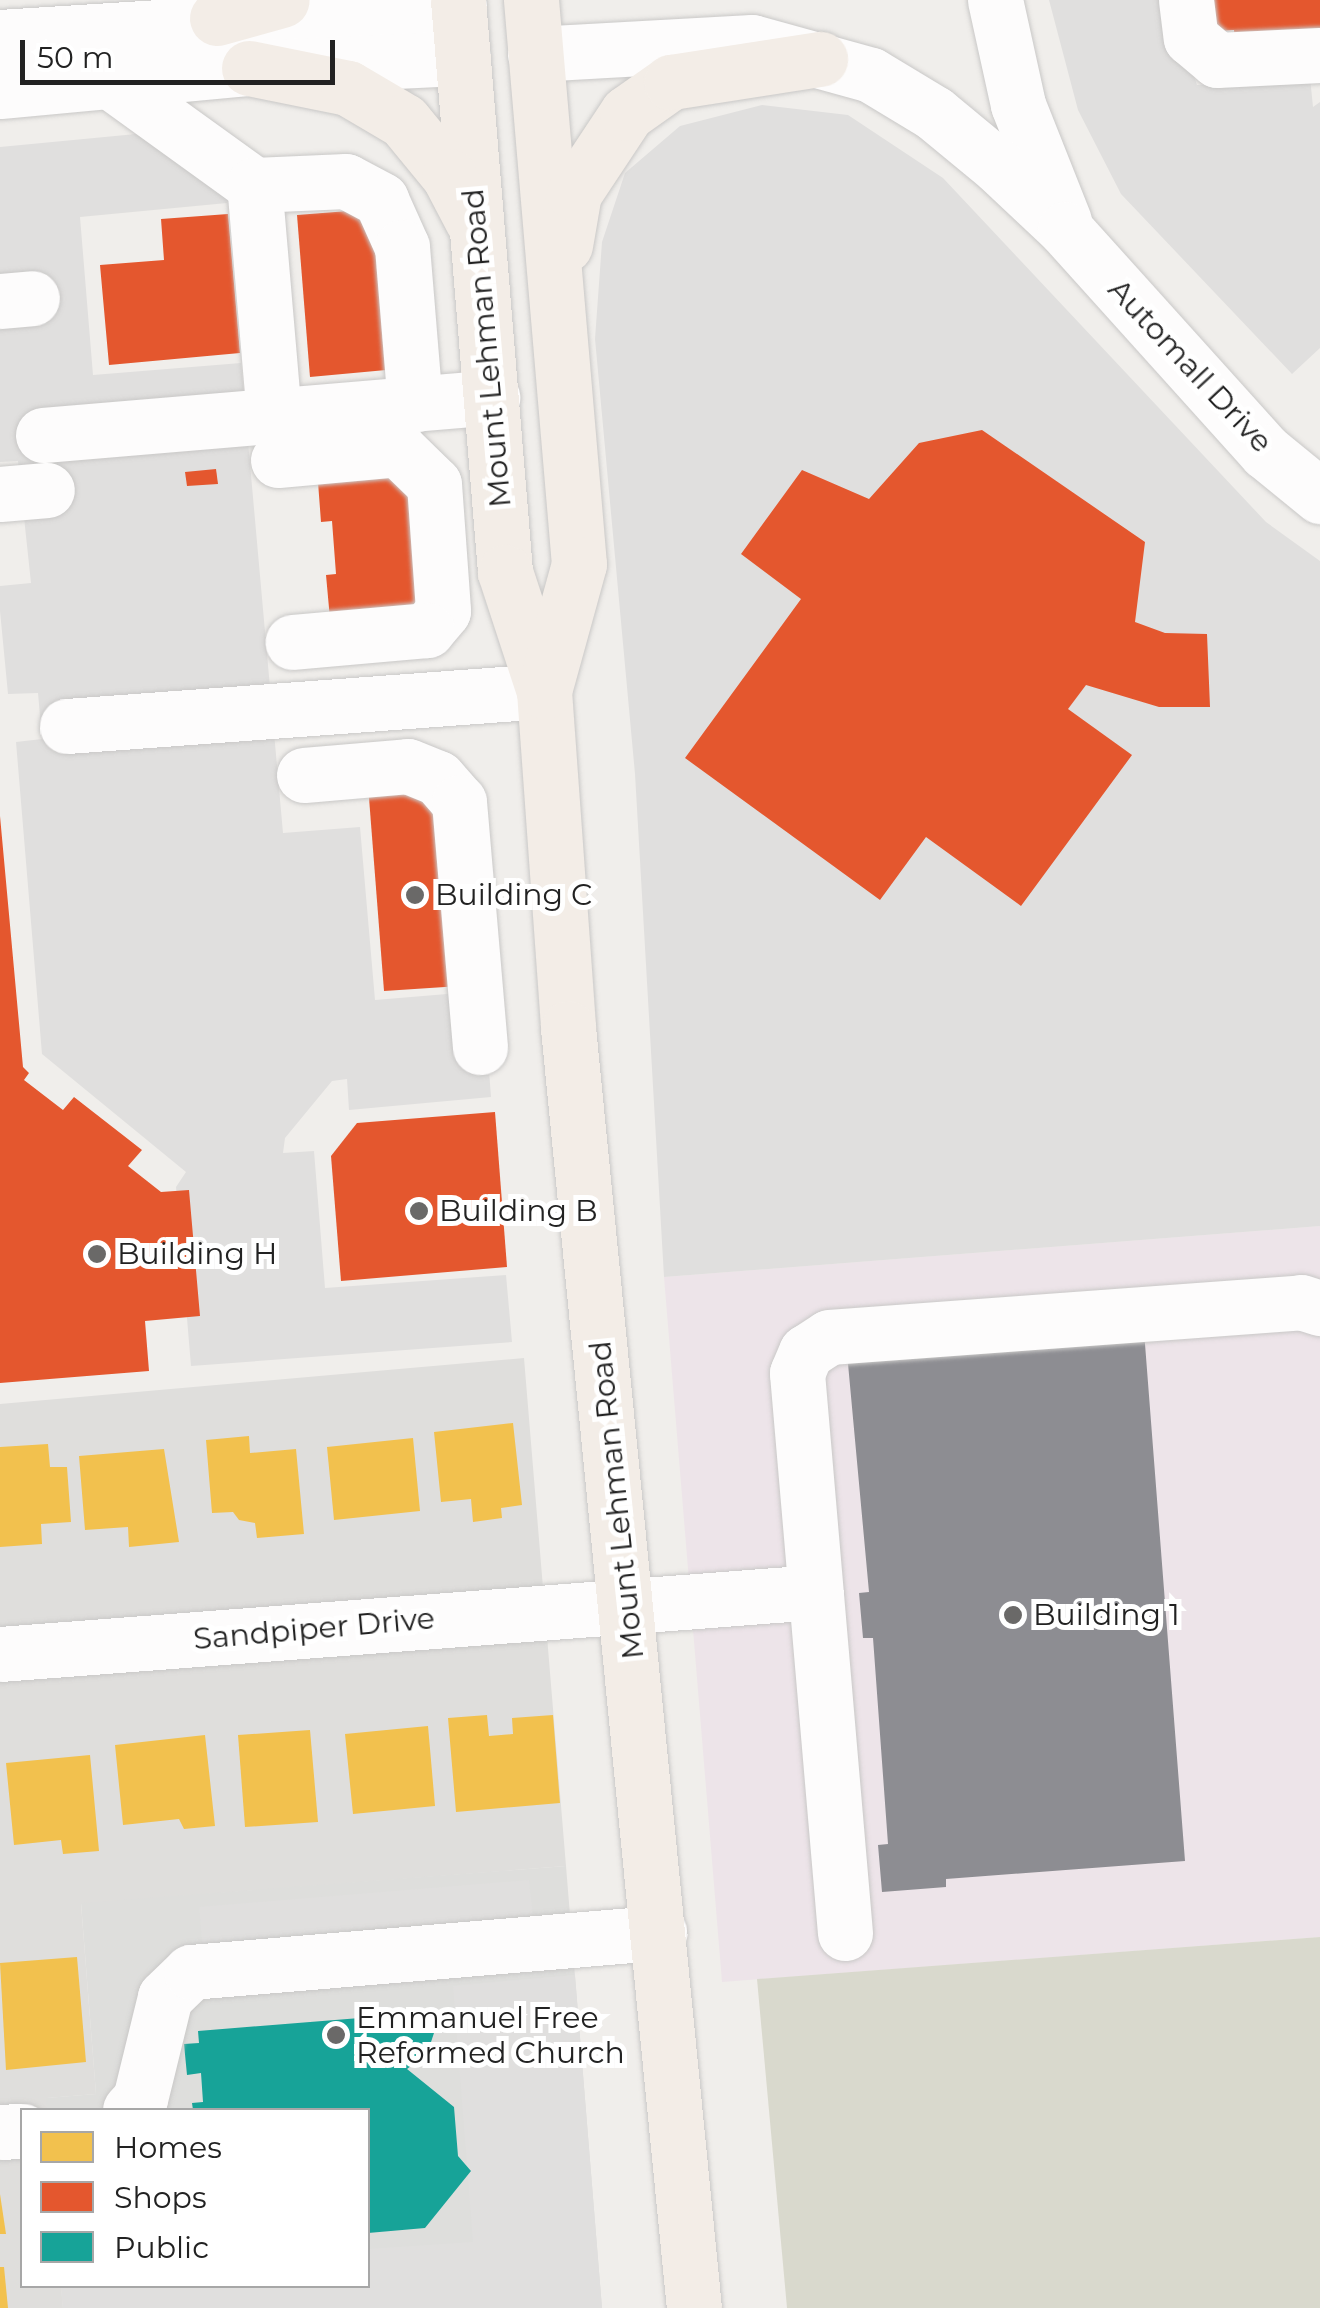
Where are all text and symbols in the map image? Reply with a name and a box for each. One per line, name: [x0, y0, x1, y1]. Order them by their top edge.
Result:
scale bar: [25, 20, 340, 82]
text: 50 m: [37, 39, 114, 76]
street label: Mount Lehman Road: [455, 187, 519, 509]
street label: Automall Drive: [1100, 272, 1280, 460]
place label: Building C: [435, 877, 592, 913]
marker: Building C: [404, 884, 426, 906]
place label: Building B: [439, 1193, 598, 1229]
marker: Building B: [408, 1200, 430, 1222]
place label: Building H: [117, 1236, 277, 1272]
marker: Building H: [86, 1243, 108, 1265]
street label: Mount Lehman Road: [582, 1339, 652, 1661]
place label: Building 1: [1033, 1597, 1180, 1633]
street label: Sandpiper Drive: [192, 1601, 436, 1657]
marker: Building 1: [1002, 1604, 1024, 1626]
place label: Emmanuel Free Reformed Church: [356, 2000, 625, 2070]
marker: Emmanuel Free Reformed Church: [325, 2024, 347, 2046]
legend: [20, 2108, 370, 2288]
text: Homes: [114, 2129, 222, 2166]
text: Shops: [114, 2179, 207, 2216]
text: Public: [114, 2229, 209, 2266]

